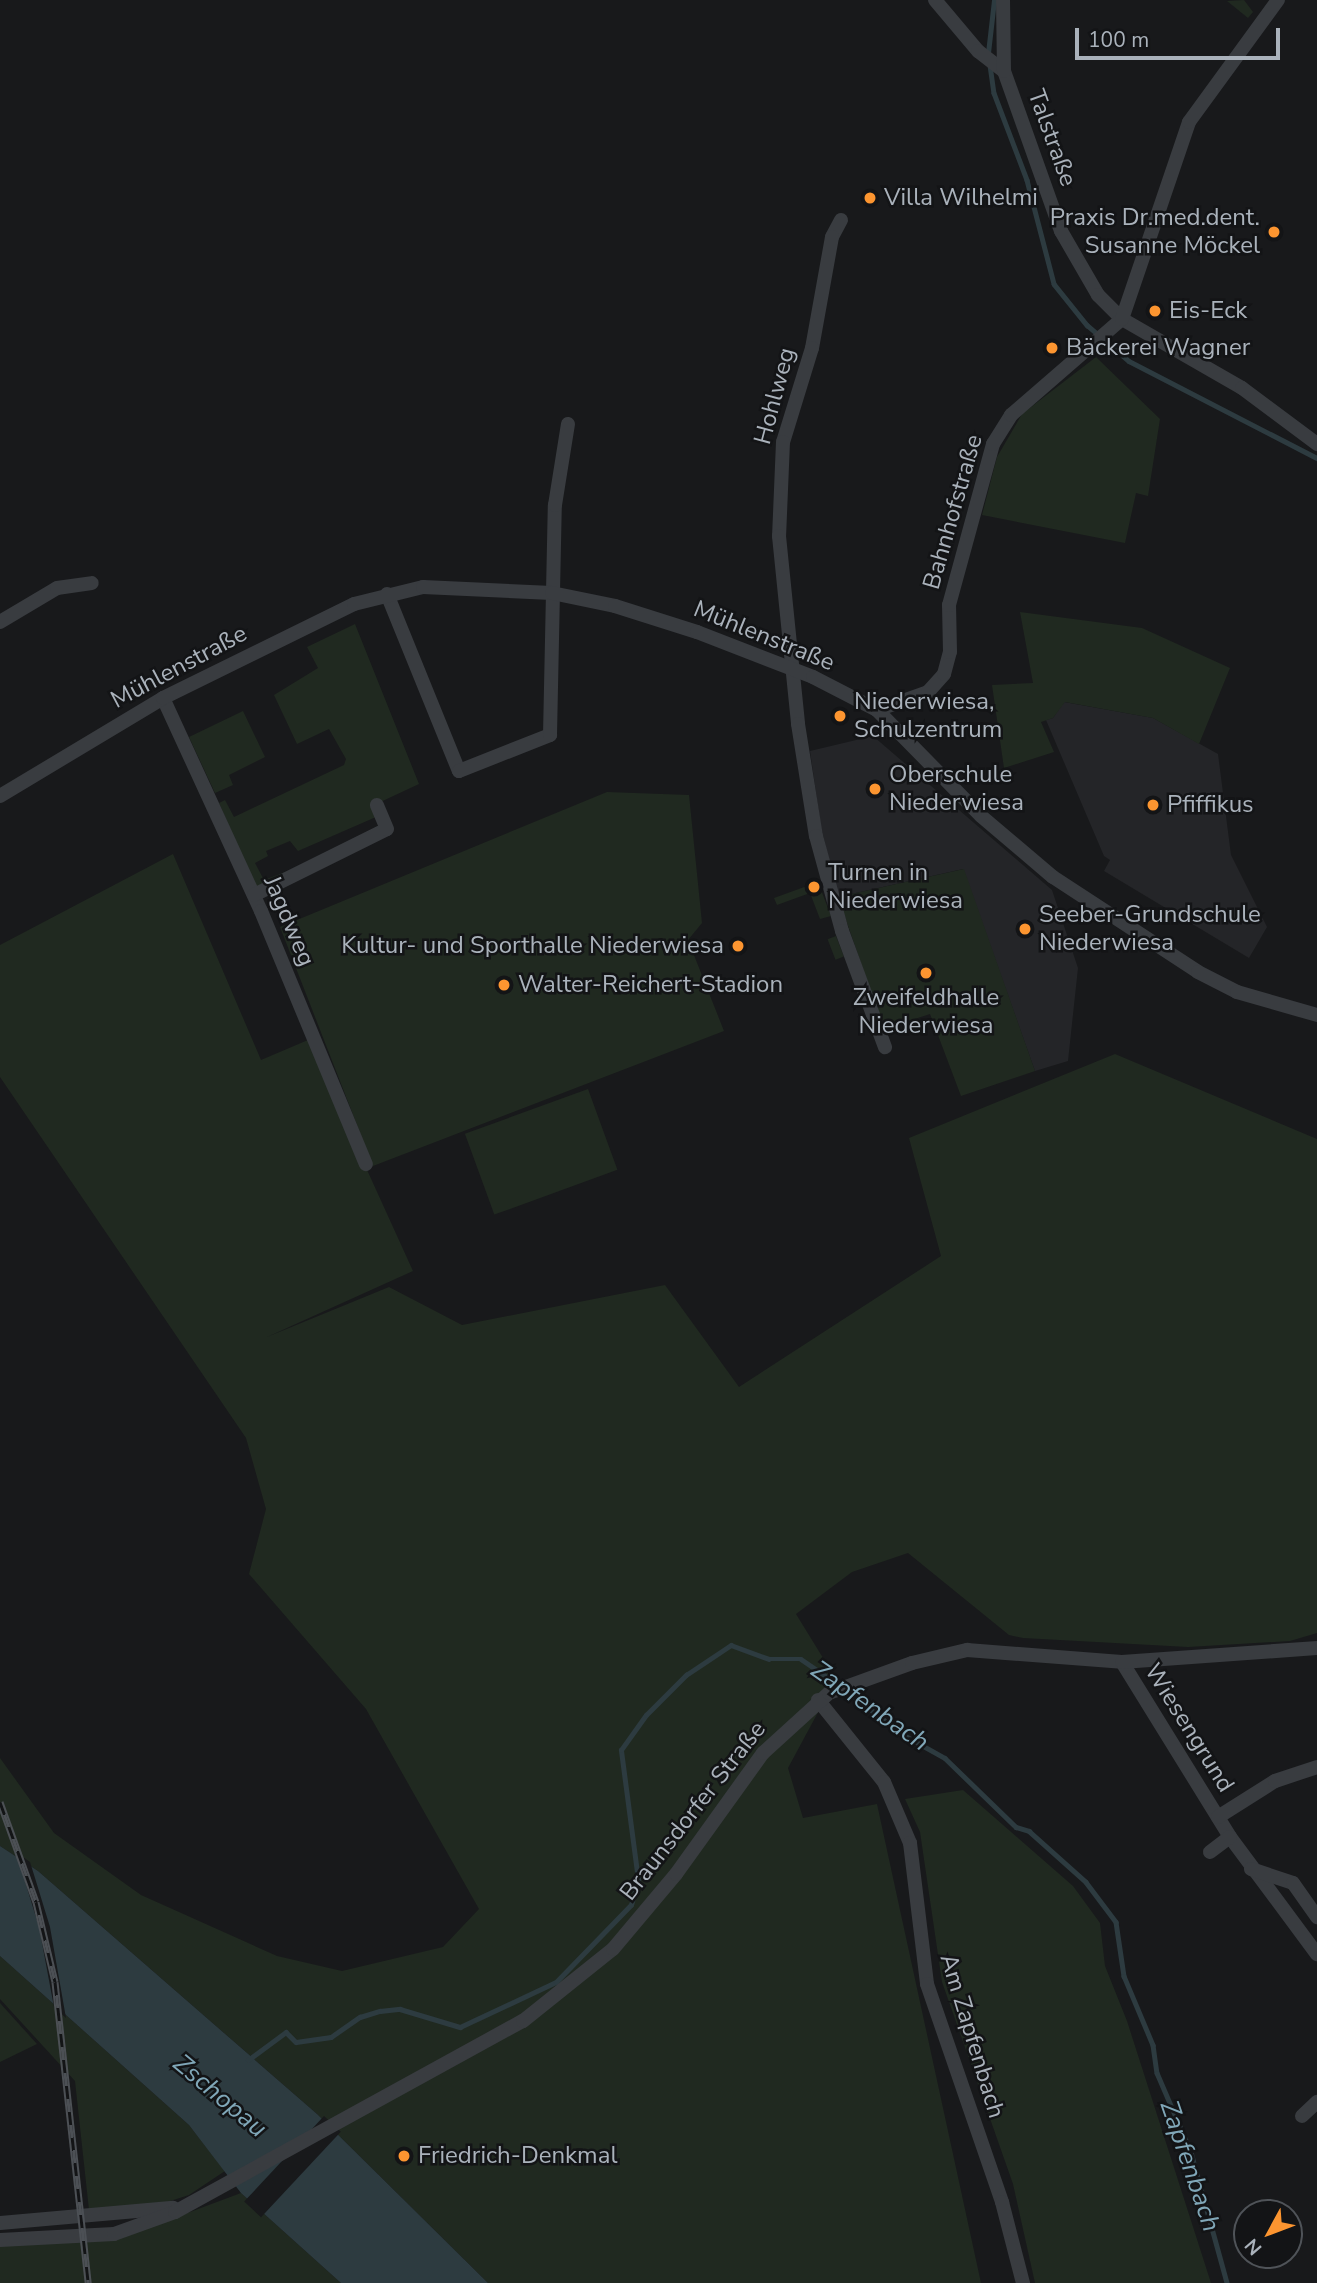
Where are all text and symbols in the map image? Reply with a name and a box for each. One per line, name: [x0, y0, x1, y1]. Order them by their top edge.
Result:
scale bar: [1079, 14, 1284, 58]
text: 100 m: [1088, 26, 1149, 54]
street label: Talstraße: [1021, 86, 1083, 190]
place label: Villa Wilhelmi: [884, 184, 1038, 212]
marker: Villa Wilhelmi: [862, 190, 878, 206]
place label: Praxis Dr.med.dent. Susanne Möckel: [1050, 204, 1260, 260]
marker: Praxis Dr.med.dent. Susanne Möckel: [1266, 224, 1282, 240]
place label: Eis-Eck: [1169, 297, 1247, 325]
marker: Eis-Eck: [1147, 303, 1163, 319]
place label: Bäckerei Wagner: [1066, 334, 1250, 362]
marker: Bäckerei Wagner: [1044, 340, 1060, 356]
street label: Hohlweg: [748, 345, 802, 447]
street label: Bahnhofstraße: [917, 431, 989, 593]
street label: Mühlenstraße: [689, 595, 839, 677]
street label: Mühlenstraße: [106, 619, 252, 715]
place label: Niederwiesa, Schulzentrum: [854, 688, 1002, 744]
marker: Niederwiesa, Schulzentrum: [832, 708, 848, 724]
place label: Oberschule Niederwiesa: [889, 761, 1024, 817]
marker: Oberschule Niederwiesa: [867, 781, 883, 797]
place label: Pfiffikus: [1167, 791, 1254, 819]
marker: Pfiffikus: [1145, 797, 1161, 813]
place label: Turnen in Niederwiesa: [828, 859, 963, 915]
street label: Jagdweg: [257, 871, 321, 971]
marker: Turnen in Niederwiesa: [806, 879, 822, 895]
place label: Seeber-Grundschule Niederwiesa: [1039, 901, 1261, 957]
marker: Seeber-Grundschule Niederwiesa: [1017, 921, 1033, 937]
place label: Kultur- und Sporthalle Niederwiesa: [341, 932, 724, 960]
marker: Kultur- und Sporthalle Niederwiesa: [730, 938, 746, 954]
marker: Zweifeldhalle Niederwiesa: [918, 965, 934, 981]
place label: Walter-Reichert-Stadion: [518, 971, 783, 999]
marker: Walter-Reichert-Stadion: [496, 977, 512, 993]
place label: Zweifeldhalle Niederwiesa: [853, 984, 999, 1040]
water label: Zapfenbach: [805, 1654, 935, 1758]
street label: Wiesengrund: [1138, 1658, 1240, 1798]
street label: Braunsdorfer Straße: [614, 1716, 772, 1906]
street label: Am Zapfenbach: [933, 1950, 1011, 2122]
water label: Zschopau: [167, 2048, 273, 2144]
water label: Zapfenbach: [1153, 2096, 1227, 2236]
place label: Friedrich-Denkmal: [418, 2142, 617, 2170]
marker: Friedrich-Denkmal: [396, 2148, 412, 2164]
north arrow: [1233, 2199, 1303, 2269]
text: N: [1239, 2233, 1268, 2260]

